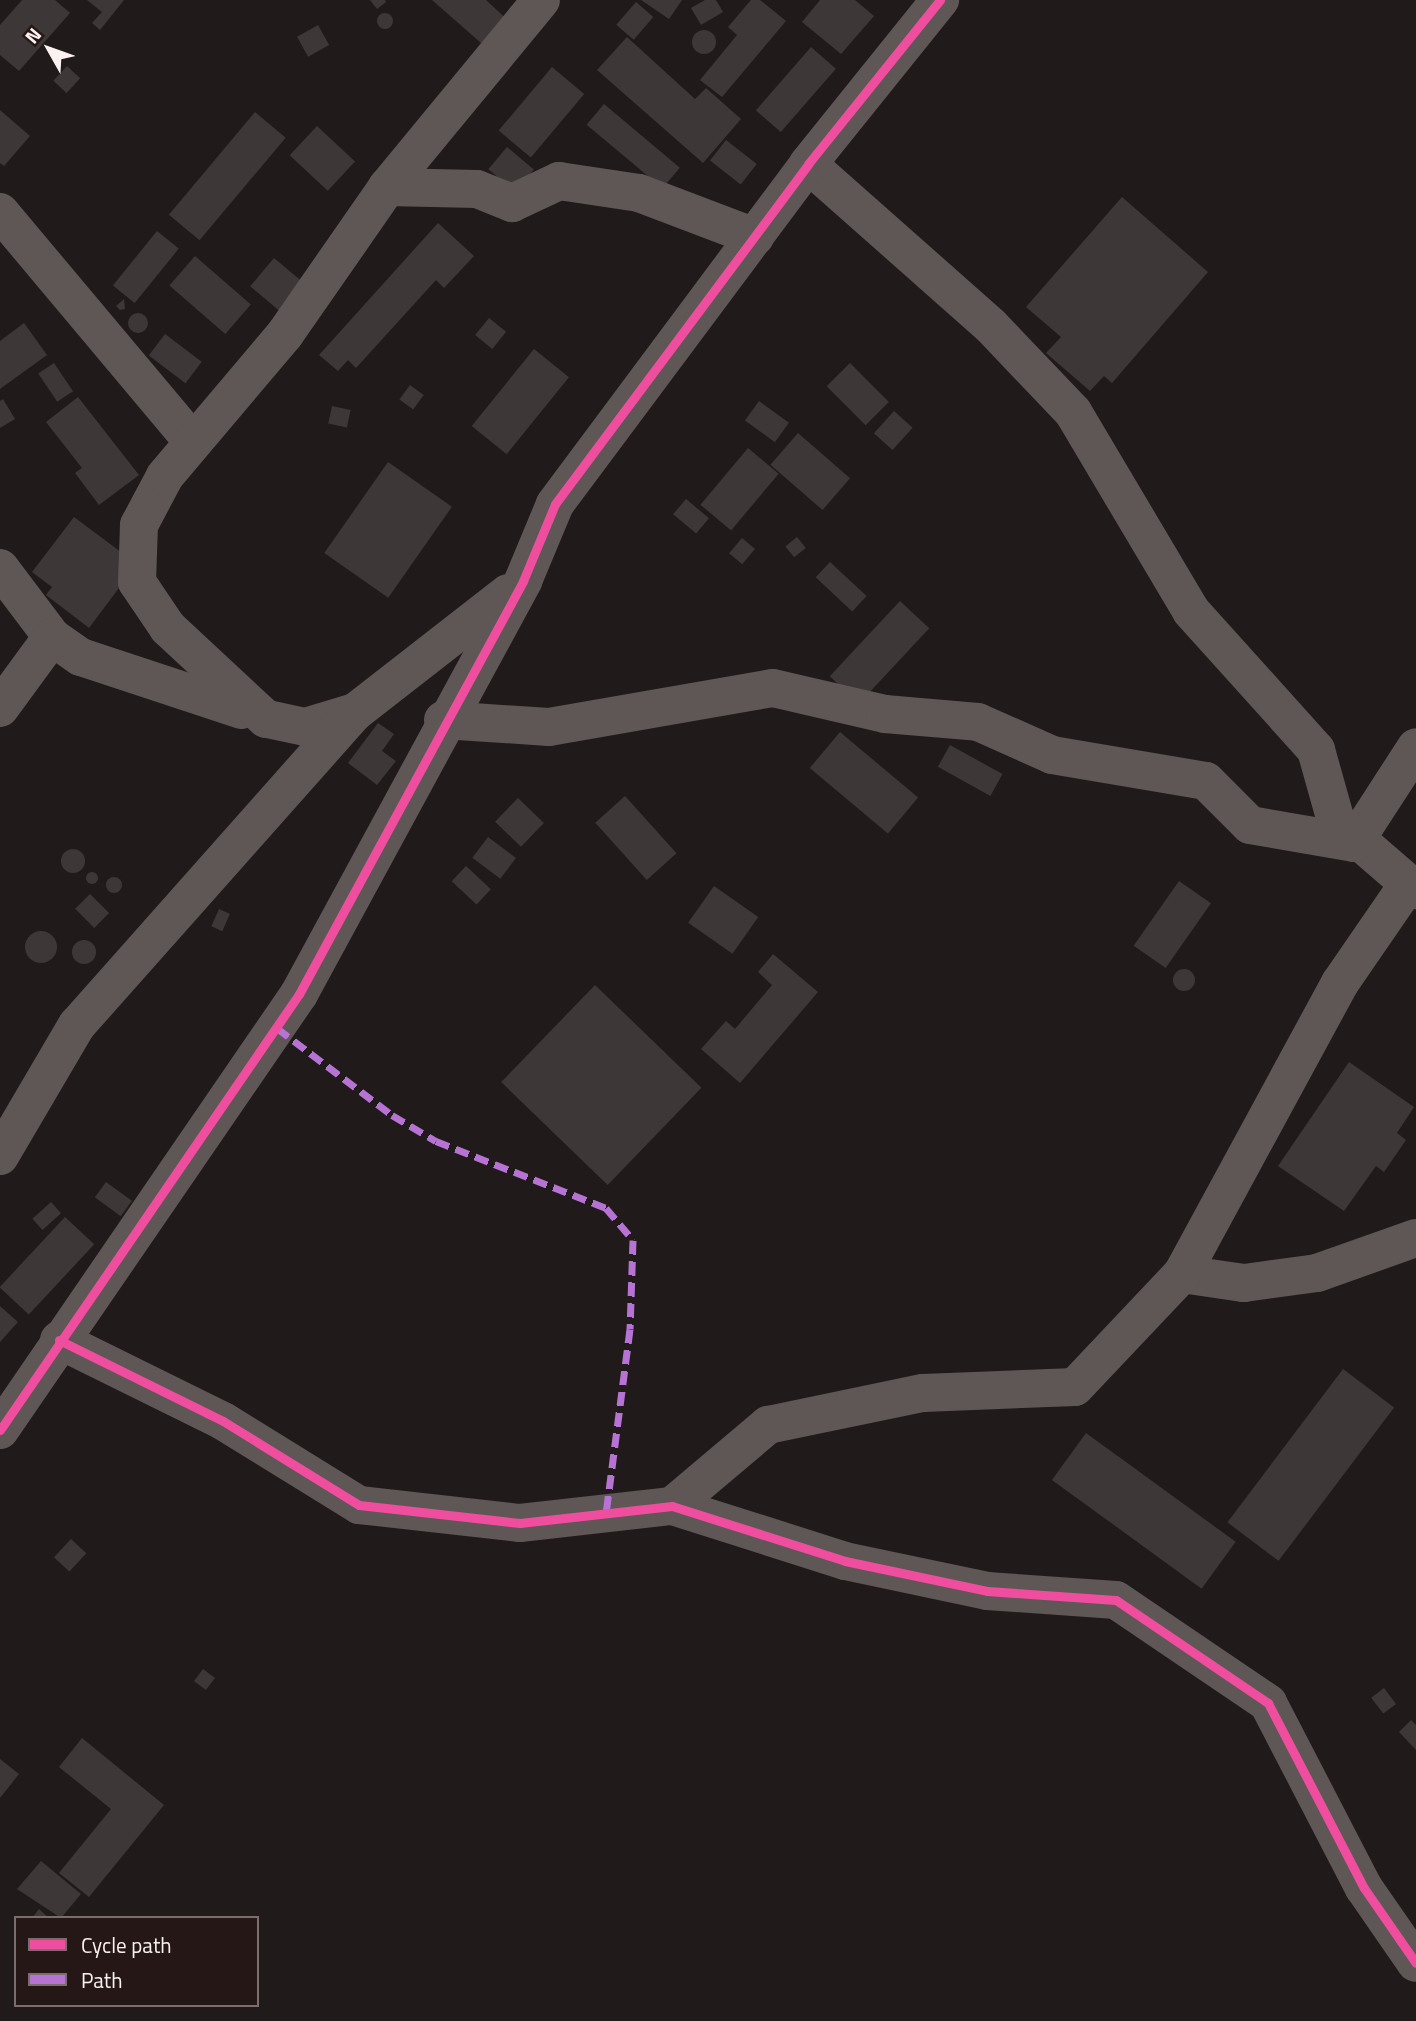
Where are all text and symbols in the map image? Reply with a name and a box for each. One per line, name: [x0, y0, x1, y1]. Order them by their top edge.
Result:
north arrow: [14, 14, 84, 84]
text: N: [17, 21, 48, 50]
legend: [14, 1916, 259, 2007]
text: Cycle path: [81, 1929, 172, 1961]
text: Path: [81, 1964, 123, 1996]

